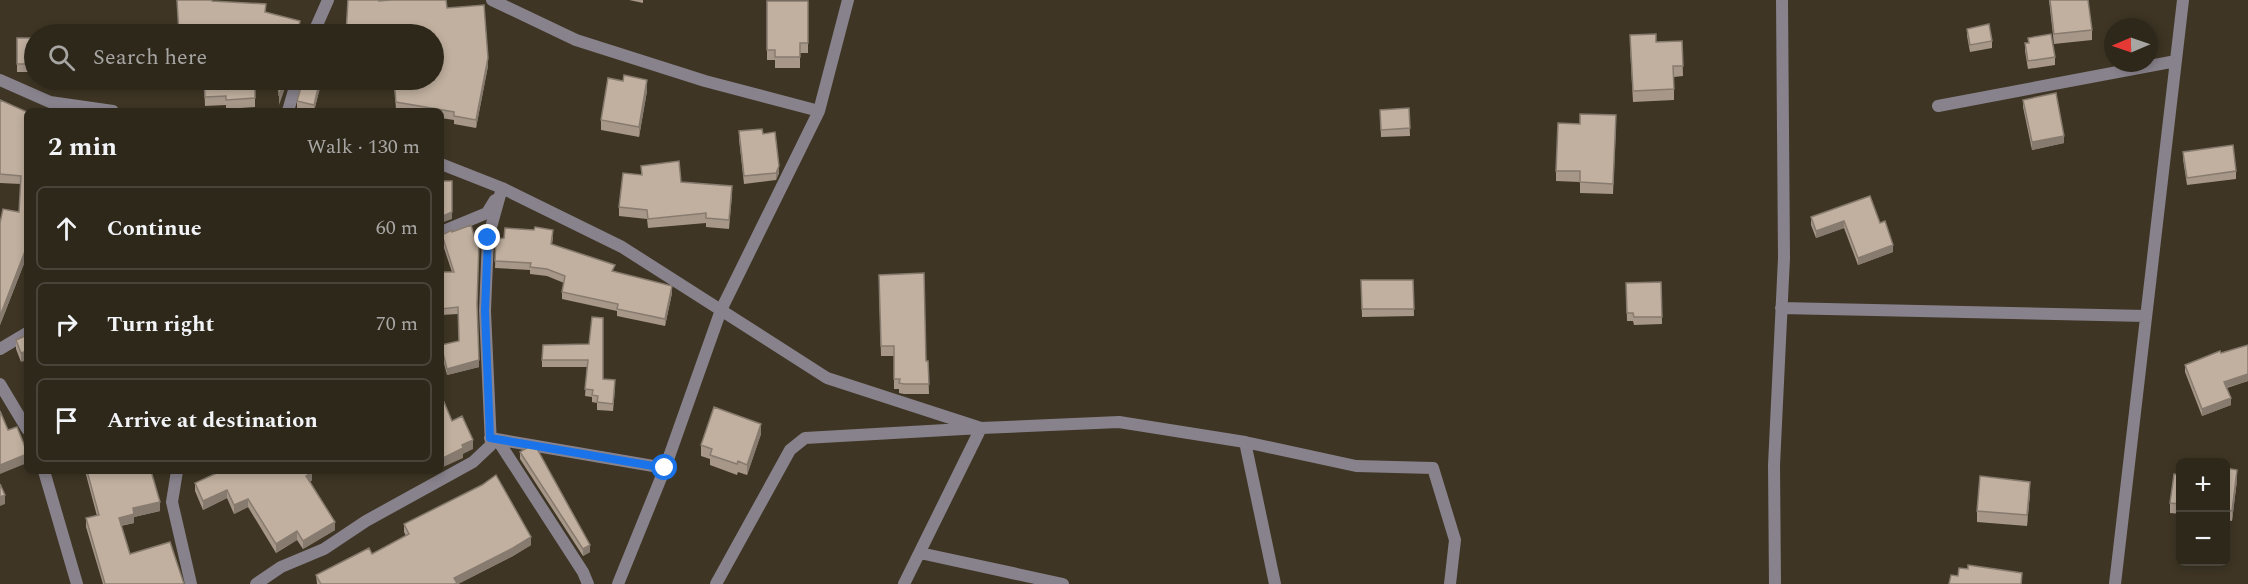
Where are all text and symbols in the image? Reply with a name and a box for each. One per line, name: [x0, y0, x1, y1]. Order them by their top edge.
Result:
north arrow: [2104, 18, 2158, 72]
search box: [24, 24, 444, 90]
icon: search: [45, 41, 78, 74]
text: Search here: [93, 41, 207, 74]
text: 2 min: [48, 127, 117, 167]
text: Walk · 130 m: [307, 132, 420, 162]
icon: ahead: [50, 212, 83, 245]
text: Continue: [107, 212, 202, 245]
text: 60 m: [376, 213, 418, 243]
route end: [474, 224, 500, 250]
icon: right: [50, 308, 83, 341]
text: Turn right: [107, 308, 214, 341]
text: 70 m: [376, 309, 418, 339]
icon: arrive: [50, 404, 83, 437]
text: Arrive at destination: [107, 404, 318, 437]
route start: [651, 454, 677, 480]
map controls: [2176, 458, 2230, 566]
button: +: [2176, 458, 2230, 512]
button: −: [2176, 512, 2230, 566]

